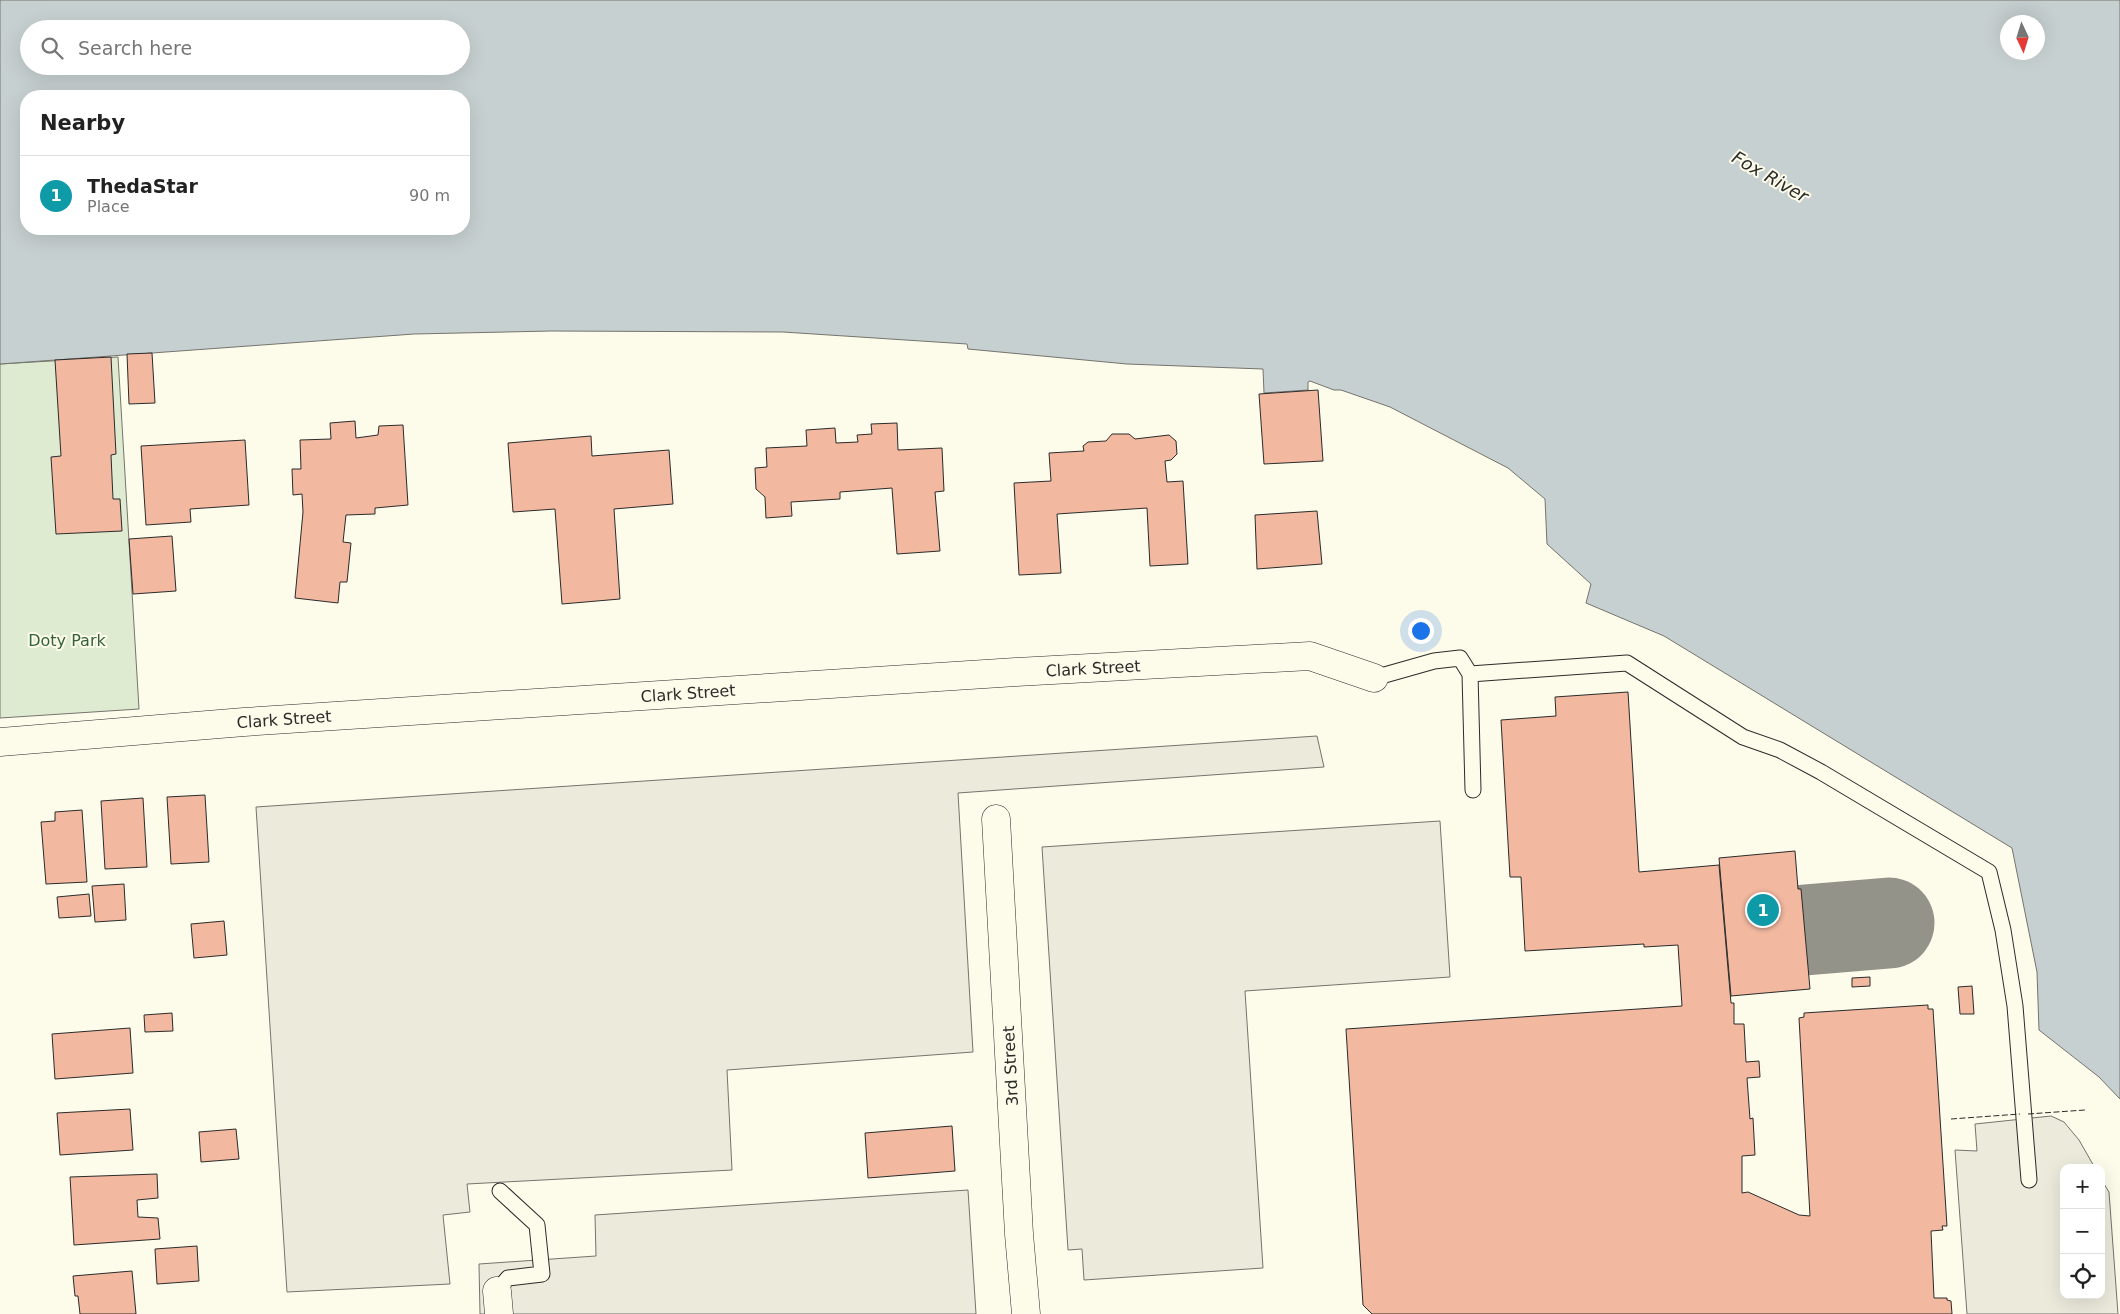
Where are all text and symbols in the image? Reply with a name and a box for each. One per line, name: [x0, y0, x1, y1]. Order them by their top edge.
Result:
north arrow: [2000, 15, 2045, 60]
search box: [20, 20, 470, 75]
icon: search: [38, 34, 66, 62]
text: Search here: [78, 37, 192, 59]
text: Nearby: [40, 111, 125, 135]
water label: Fox River: [1728, 146, 1813, 208]
text: ThedaStar: [87, 175, 198, 197]
text: 1: [50, 186, 62, 205]
text: 90 m: [409, 186, 450, 205]
text: Place: [87, 197, 130, 216]
your location: [1408, 618, 1434, 644]
park label: Doty Park: [28, 631, 106, 650]
street label: Clark Street: [1045, 657, 1141, 680]
street label: Clark Street: [640, 681, 736, 706]
street label: Clark Street: [236, 707, 332, 732]
pin: 1: [1747, 891, 1779, 929]
street label: 3rd Street: [999, 1025, 1022, 1107]
map controls: [2060, 1164, 2105, 1299]
button: +: [2060, 1164, 2105, 1209]
button: −: [2060, 1209, 2105, 1254]
button: locate: [2060, 1254, 2105, 1299]

